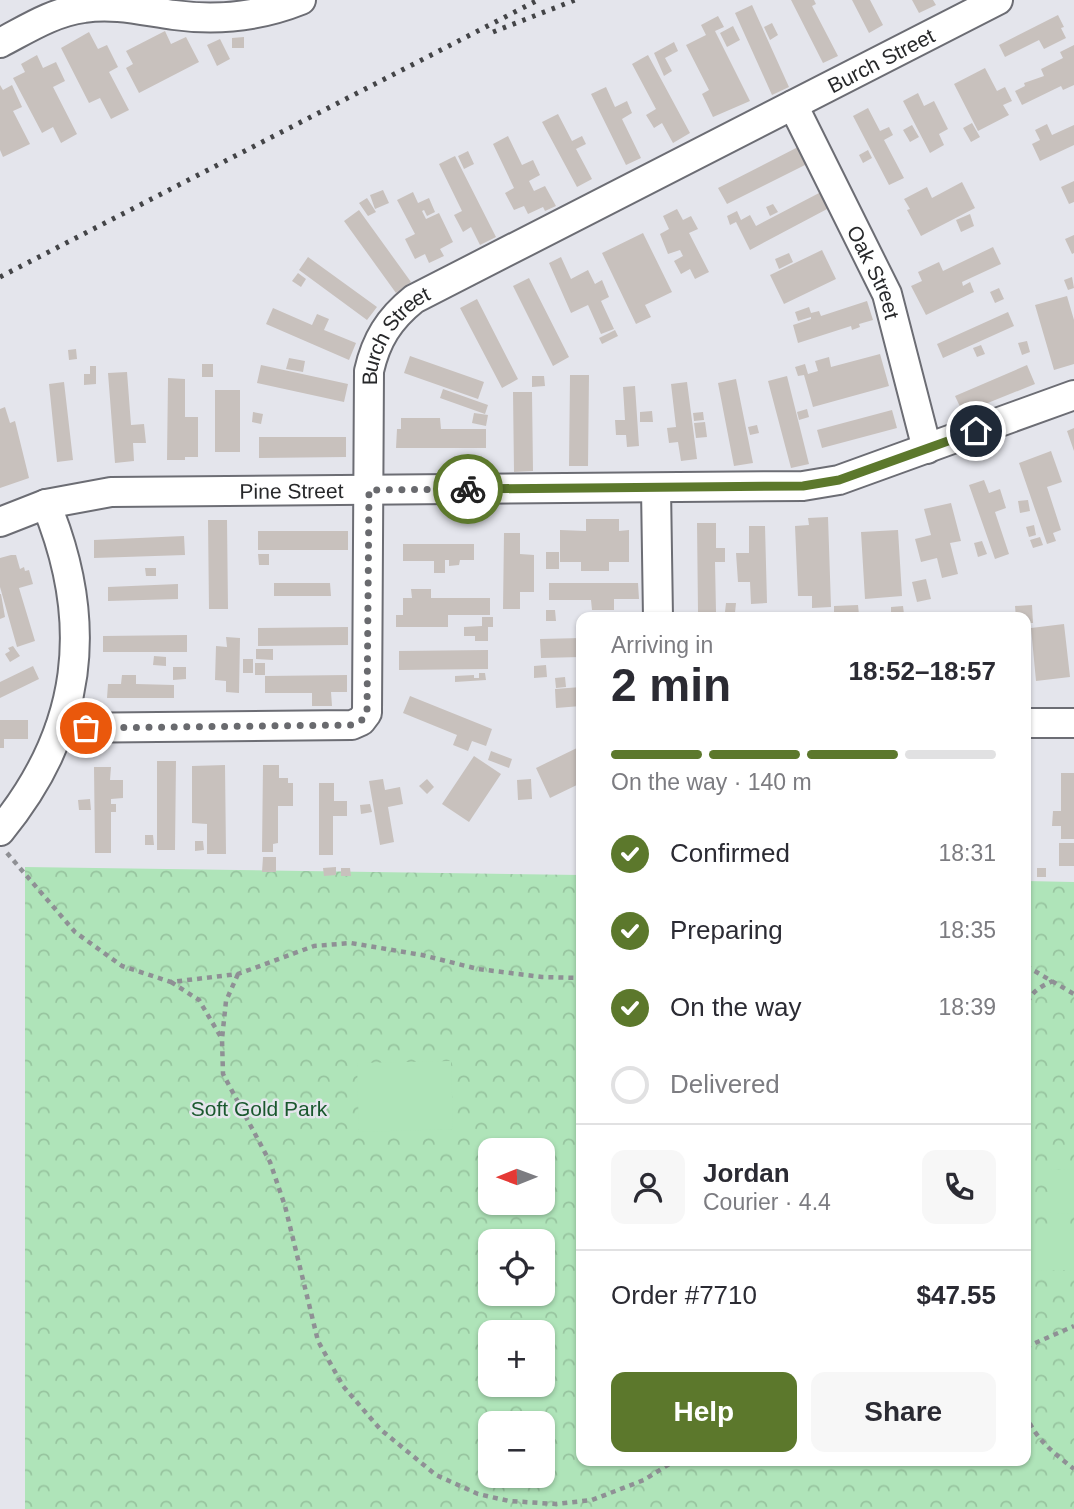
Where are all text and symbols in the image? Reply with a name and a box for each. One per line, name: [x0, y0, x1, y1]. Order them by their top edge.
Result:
street label: Burch Street: [824, 23, 938, 97]
street label: Oak Street: [843, 221, 904, 321]
street label: Burch Street: [357, 282, 433, 385]
pin: [946, 401, 1006, 461]
icon: home: [957, 412, 995, 450]
courier: [433, 454, 503, 524]
icon: bike: [449, 470, 487, 508]
street label: Pine Street: [239, 478, 344, 502]
text: Arriving in: [611, 632, 713, 658]
text: 18:52–18:57: [849, 656, 996, 686]
text: 2 min: [611, 659, 731, 711]
pin: [56, 698, 116, 758]
icon: bag: [67, 709, 105, 747]
text: On the way · 140 m: [611, 769, 812, 795]
icon: check: [611, 835, 649, 873]
text: Confirmed: [670, 838, 790, 868]
text: 18:31: [938, 840, 996, 866]
icon: check: [611, 912, 649, 950]
text: Preparing: [670, 915, 783, 945]
text: 18:35: [938, 917, 996, 943]
icon: check: [611, 989, 649, 1027]
text: On the way: [670, 992, 802, 1022]
text: 18:39: [938, 994, 996, 1020]
text: Delivered: [670, 1069, 780, 1099]
park label: Soft Gold Park: [191, 1097, 328, 1120]
north arrow: [478, 1138, 555, 1214]
map controls: [478, 1138, 555, 1488]
button: person: [611, 1150, 685, 1224]
button: phone: [922, 1150, 996, 1224]
text: Jordan: [703, 1158, 790, 1188]
text: Courier · 4.4: [703, 1189, 831, 1215]
button: locate: [478, 1229, 555, 1306]
text: Order #7710: [611, 1280, 757, 1310]
text: $47.55: [916, 1280, 996, 1310]
button: +: [478, 1320, 555, 1397]
button: Help: [611, 1372, 797, 1452]
button: Share: [811, 1372, 996, 1452]
button: −: [478, 1411, 555, 1488]

